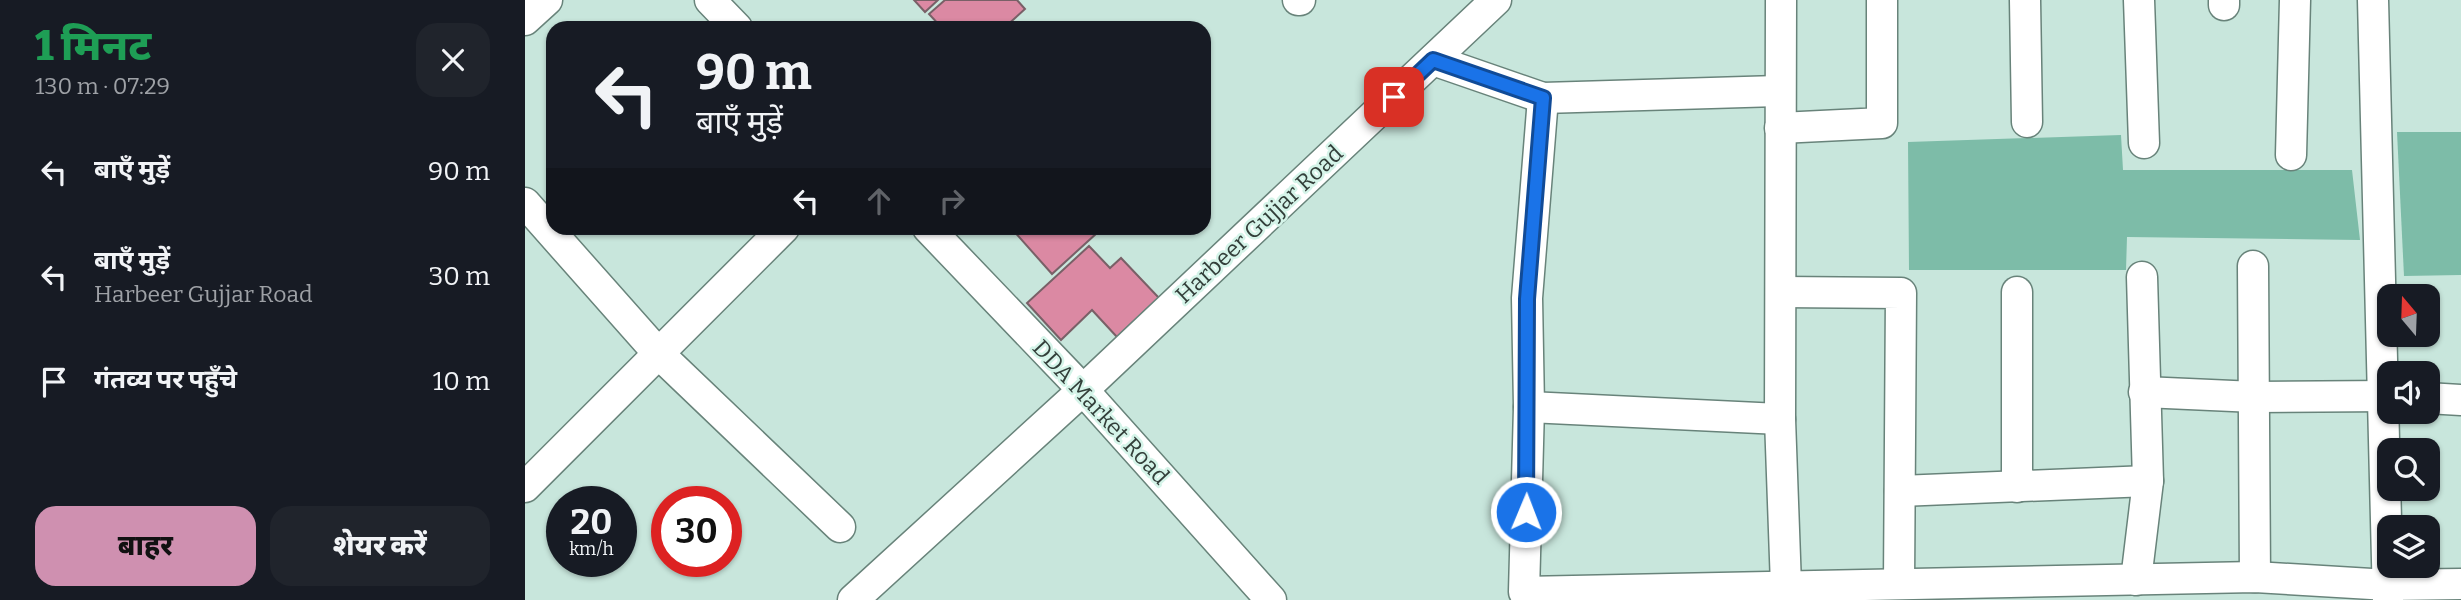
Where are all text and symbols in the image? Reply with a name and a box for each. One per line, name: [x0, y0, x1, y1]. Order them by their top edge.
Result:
text: 1 मिनट: [35, 21, 151, 71]
button: close: [416, 23, 490, 97]
text: 90 m: [696, 43, 812, 102]
icon: left: [581, 49, 672, 140]
pin: [1364, 67, 1424, 127]
text: 130 m · 07:29: [35, 72, 170, 100]
icon: arrive: [1375, 78, 1413, 116]
text: बाएँ मुड़ें: [696, 103, 783, 141]
street label: Harbeer Gujjar Road: [1170, 139, 1349, 309]
icon: left: [35, 153, 73, 191]
text: बाएँ मुड़ें: [94, 154, 170, 185]
text: 90 m: [428, 156, 490, 187]
icon: left: [787, 182, 825, 220]
icon: ahead: [860, 182, 898, 220]
icon: right: [933, 182, 971, 220]
text: बाएँ मुड़ें: [94, 245, 170, 276]
icon: left: [35, 258, 73, 296]
text: 30 m: [429, 261, 490, 292]
text: Harbeer Gujjar Road: [94, 280, 313, 308]
north arrow: [2377, 284, 2439, 346]
map controls: [2377, 284, 2440, 578]
street label: DDA Market Road: [1027, 334, 1175, 490]
button: sound: [2377, 361, 2440, 424]
icon: arrive: [35, 363, 73, 401]
text: गंतव्य पर पहुँचे: [94, 364, 237, 395]
text: 10 m: [433, 366, 490, 397]
button: search: [2377, 438, 2440, 501]
position arrow: [1489, 475, 1563, 549]
speed limit sign: 30: [651, 486, 742, 577]
text: 20: [571, 501, 612, 543]
button: बाहर: [35, 506, 256, 586]
button: शेयर करें: [270, 506, 490, 586]
button: layers: [2377, 515, 2440, 578]
text: km/h: [569, 538, 614, 560]

